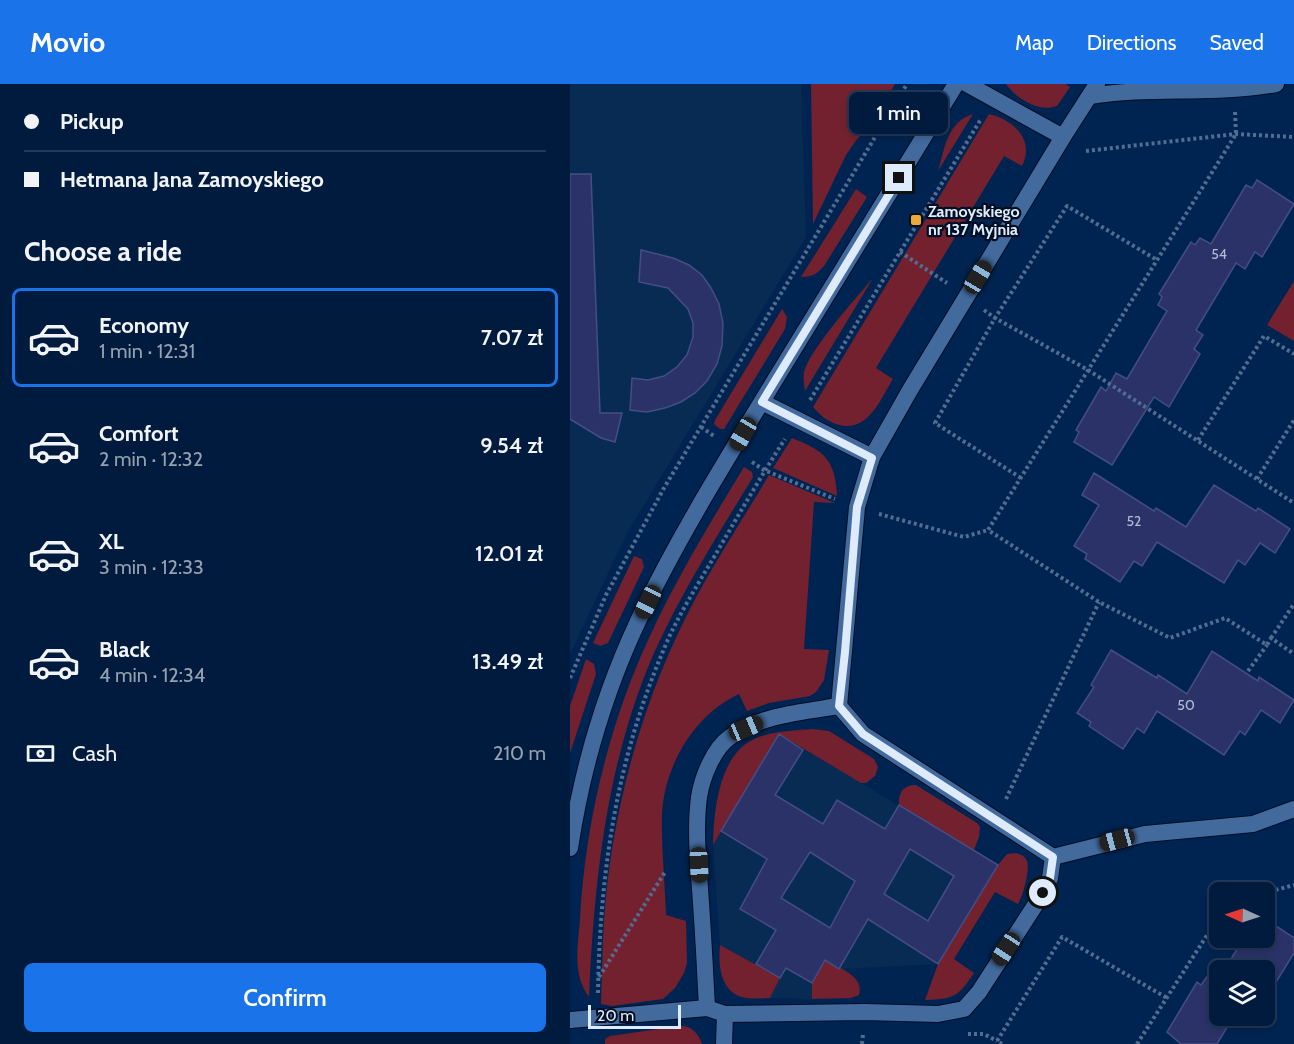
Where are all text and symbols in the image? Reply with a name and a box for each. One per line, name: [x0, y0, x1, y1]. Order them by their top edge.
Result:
text: Movio: [30, 25, 105, 59]
text: Map: [1015, 30, 1054, 55]
text: Directions: [1087, 30, 1176, 55]
text: Saved: [1209, 30, 1264, 55]
callout: 1 min: [850, 91, 948, 133]
text: 1 min: [876, 101, 921, 125]
text: Pickup: [60, 108, 124, 135]
route end: [885, 164, 912, 191]
text: Hetmana Jana Zamoyskiego: [60, 166, 324, 193]
place label: Zamoyskiego nr 137 Myjnia: [928, 202, 1020, 239]
marker: Zamoyskiego nr 137 Myjnia: [909, 213, 923, 227]
text: Choose a ride: [24, 235, 182, 268]
house number: 54: [1211, 245, 1227, 263]
car: [961, 257, 995, 297]
icon: car: [27, 311, 81, 365]
text: Economy: [99, 312, 189, 339]
text: 7.07 zł: [481, 324, 543, 351]
text: 1 min · 12:31: [99, 339, 195, 363]
car: [726, 414, 760, 454]
icon: car: [27, 419, 81, 473]
text: Comfort: [99, 420, 178, 447]
text: 9.54 zł: [480, 432, 543, 459]
text: 2 min · 12:32: [99, 447, 203, 471]
house number: 52: [1127, 512, 1141, 530]
icon: car: [27, 527, 81, 581]
text: XL: [99, 528, 124, 555]
text: 12.01 zł: [475, 540, 543, 567]
text: 3 min · 12:33: [99, 555, 204, 579]
car: [632, 582, 664, 622]
icon: car: [27, 635, 81, 689]
text: Black: [99, 636, 150, 663]
text: 13.49 zł: [472, 648, 543, 675]
text: 4 min · 12:34: [99, 663, 205, 687]
house number: 50: [1177, 696, 1195, 714]
car: [726, 713, 766, 743]
icon: cash: [24, 737, 57, 770]
text: Cash: [72, 740, 117, 767]
text: 210 m: [493, 741, 546, 765]
car: [1097, 827, 1137, 853]
car: [689, 847, 709, 883]
route start: [1029, 879, 1056, 906]
north arrow: [1209, 882, 1275, 948]
map controls: [1209, 882, 1275, 1026]
car: [989, 929, 1023, 969]
button: layers: [1209, 960, 1275, 1026]
button: Confirm: [24, 963, 546, 1032]
scale bar: [588, 1002, 681, 1030]
text: 20 m: [597, 1006, 634, 1025]

